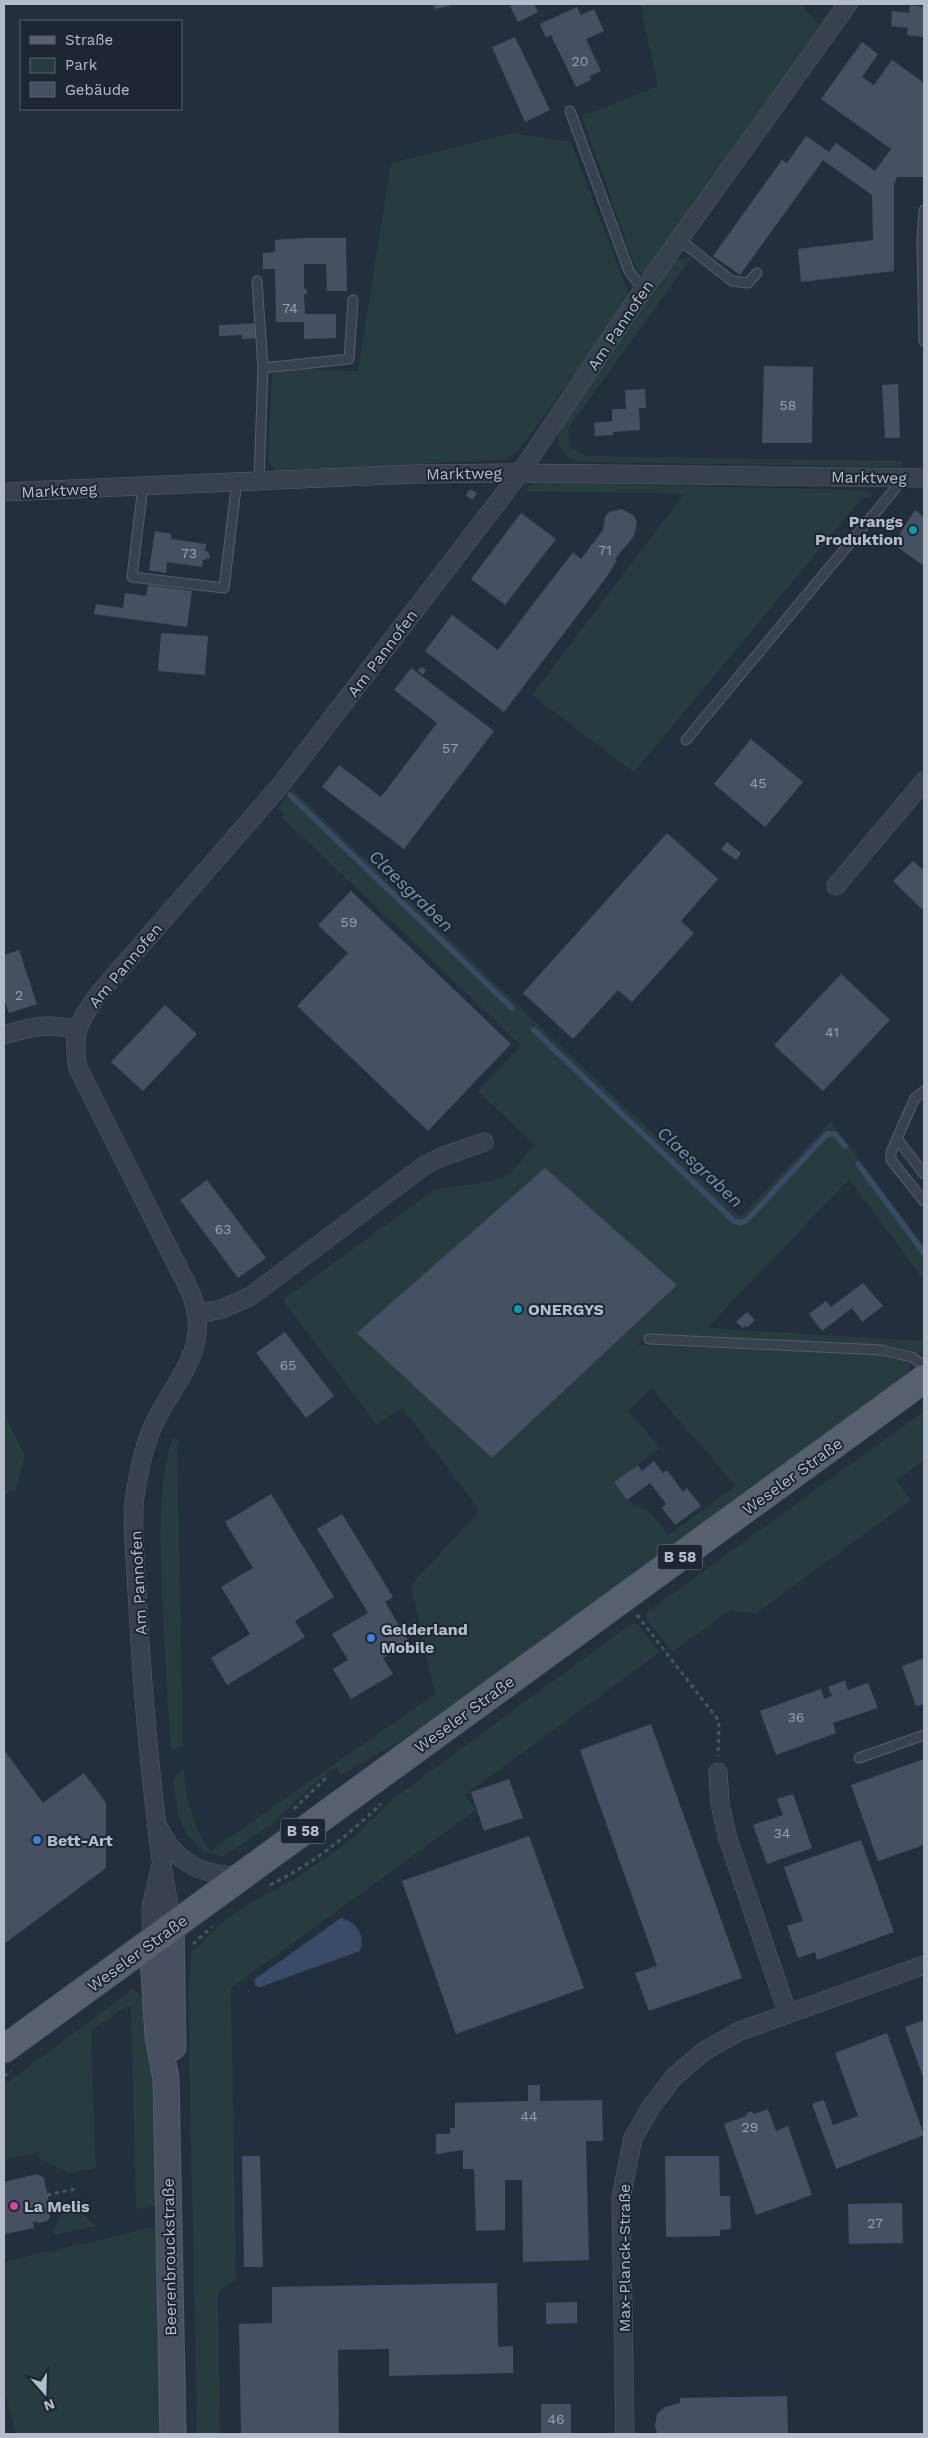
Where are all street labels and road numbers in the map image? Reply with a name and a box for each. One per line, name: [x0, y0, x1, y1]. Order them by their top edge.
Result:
street label: Am Pannofen: [583, 277, 658, 374]
street label: Marktweg: [426, 463, 503, 484]
street label: Marktweg: [831, 467, 908, 488]
street label: Marktweg: [21, 479, 98, 502]
street label: Am Pannofen: [343, 606, 421, 701]
street label: Am Pannofen: [85, 919, 166, 1011]
street label: Weseler Straße: [739, 1434, 846, 1519]
street label: Am Pannofen: [126, 1530, 151, 1636]
road number: B 58: [658, 1544, 702, 1570]
street label: Weseler Straße: [411, 1672, 518, 1757]
road number: B 58: [280, 1818, 326, 1844]
street label: Weseler Straße: [84, 1911, 191, 1996]
street label: Beerenbrouckstraße: [159, 2178, 180, 2336]
street label: Max-Planck-Straße: [615, 2184, 634, 2332]

